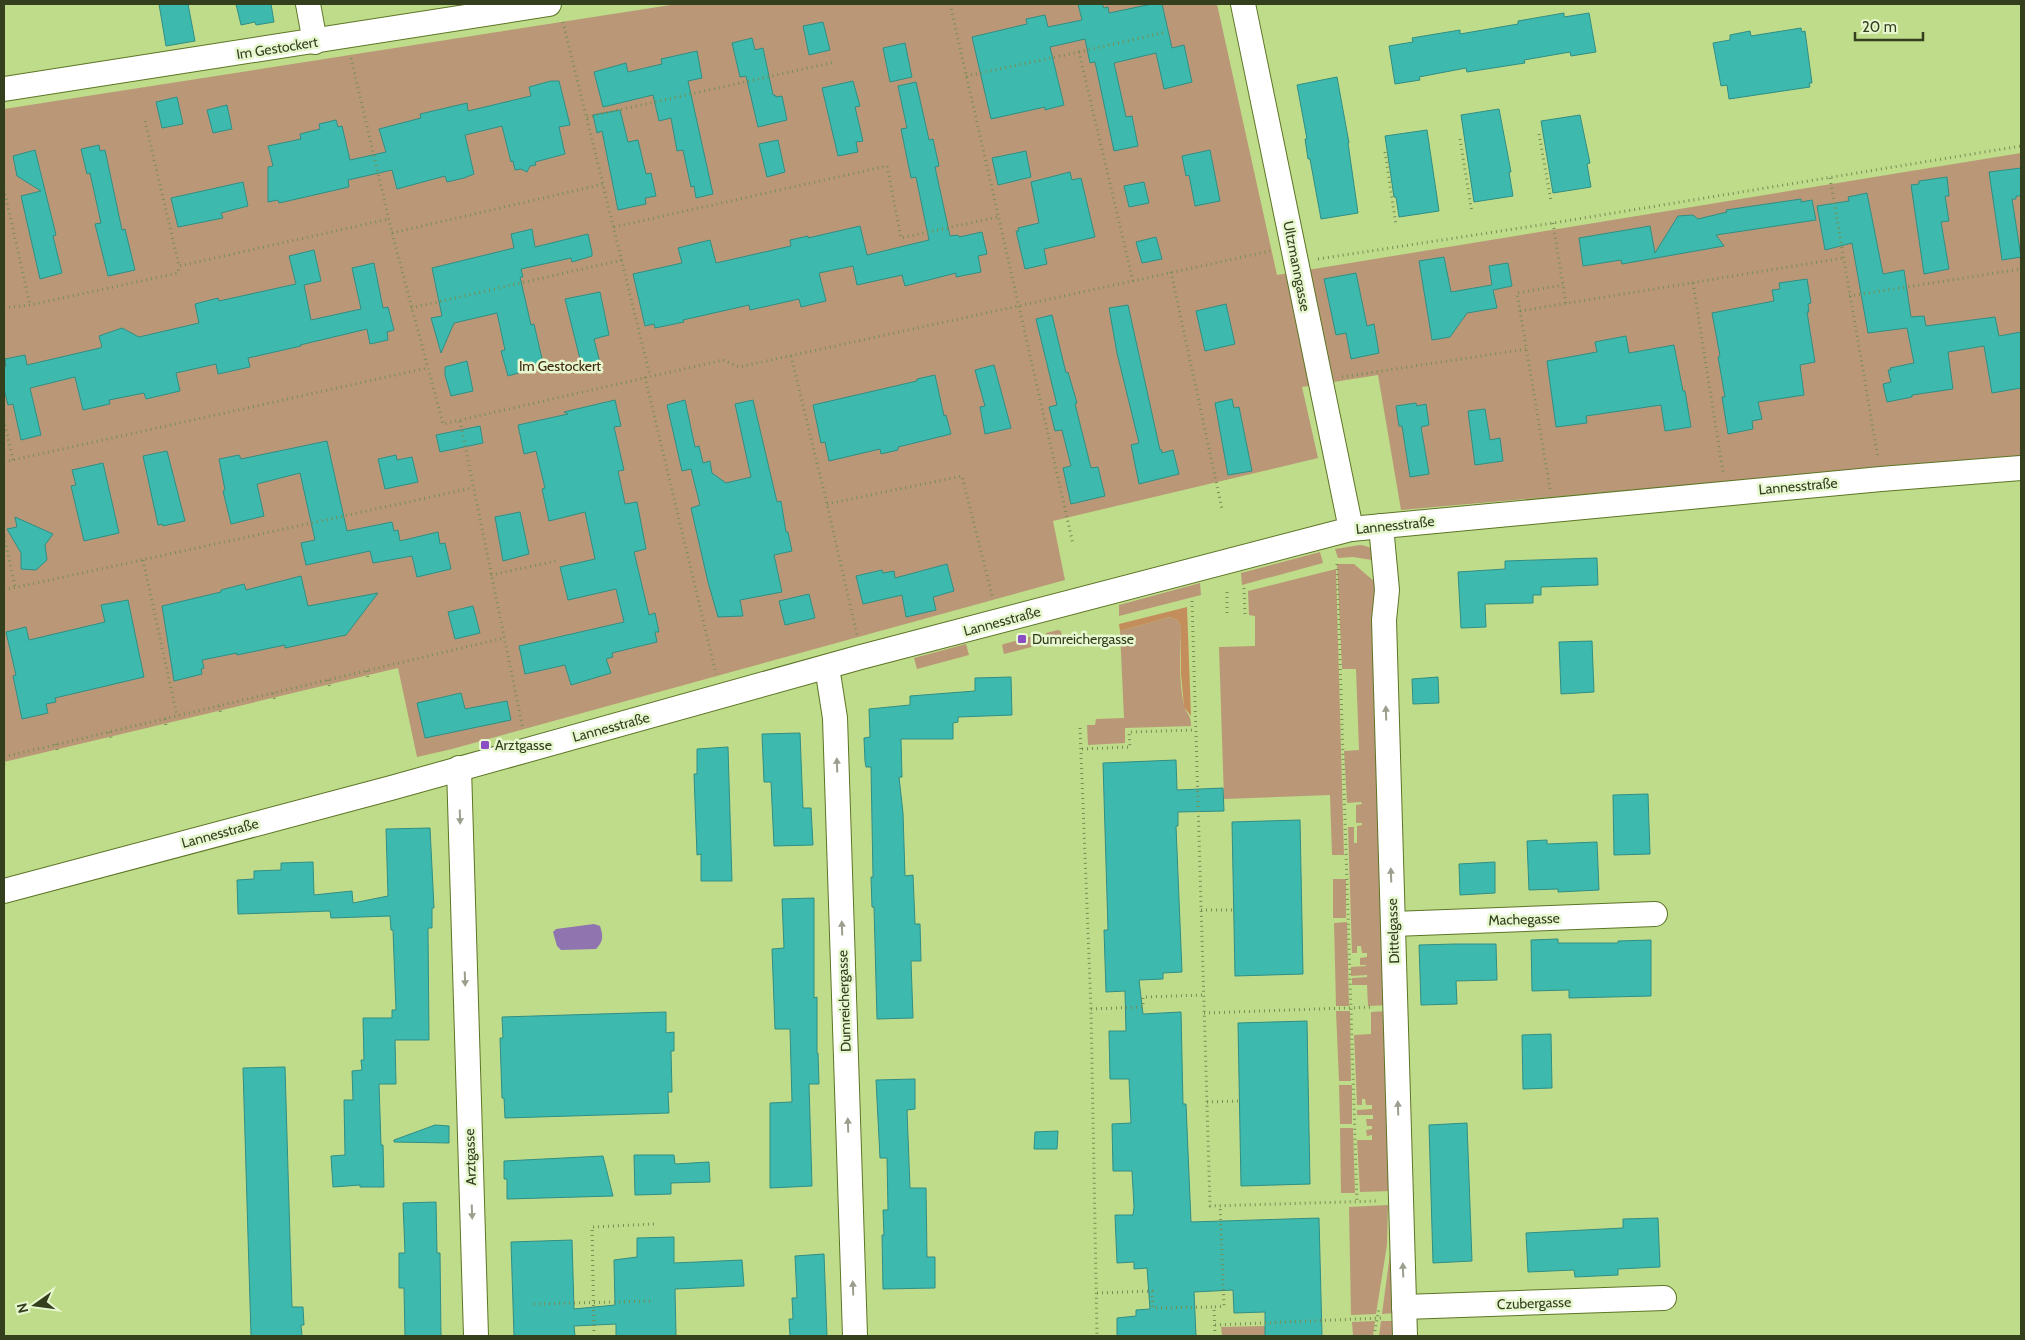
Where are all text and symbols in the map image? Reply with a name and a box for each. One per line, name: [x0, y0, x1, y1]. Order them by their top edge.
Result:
scale bar: [1855, 10, 1922, 42]
text: 20 m: [1862, 18, 1897, 36]
street label: Im Gestockert: [235, 33, 319, 63]
street label: Ultzmanngasse: [1279, 219, 1315, 313]
park label: Im Gestockert: [519, 357, 601, 375]
street label: Lannesstraße: [1758, 474, 1838, 498]
street label: Lannesstraße: [1355, 512, 1435, 538]
street label: Lannesstraße: [961, 602, 1043, 640]
place label: Dumreichergasse: [1032, 630, 1134, 648]
marker: Dumreichergasse: [1016, 633, 1028, 645]
one-way arrow: [1382, 705, 1390, 721]
street label: Lannesstraße: [570, 708, 652, 746]
place label: Arztgasse: [495, 736, 552, 754]
marker: Arztgasse: [479, 739, 491, 751]
one-way arrow: [833, 757, 841, 773]
one-way arrow: [457, 809, 465, 825]
street label: Lannesstraße: [179, 814, 261, 852]
one-way arrow: [1387, 867, 1395, 883]
street label: Dittelgasse: [1383, 898, 1403, 964]
street label: Machegasse: [1488, 909, 1560, 929]
one-way arrow: [838, 919, 846, 935]
street label: Dumreichergasse: [833, 950, 855, 1052]
one-way arrow: [461, 972, 469, 988]
one-way arrow: [1394, 1099, 1402, 1115]
one-way arrow: [844, 1117, 852, 1133]
street label: Arztgasse: [460, 1128, 480, 1186]
one-way arrow: [468, 1204, 476, 1220]
one-way arrow: [1398, 1262, 1406, 1278]
one-way arrow: [849, 1279, 857, 1295]
north arrow: [10, 1280, 60, 1330]
street label: Czubergasse: [1497, 1293, 1571, 1313]
text: N: [12, 1301, 32, 1315]

